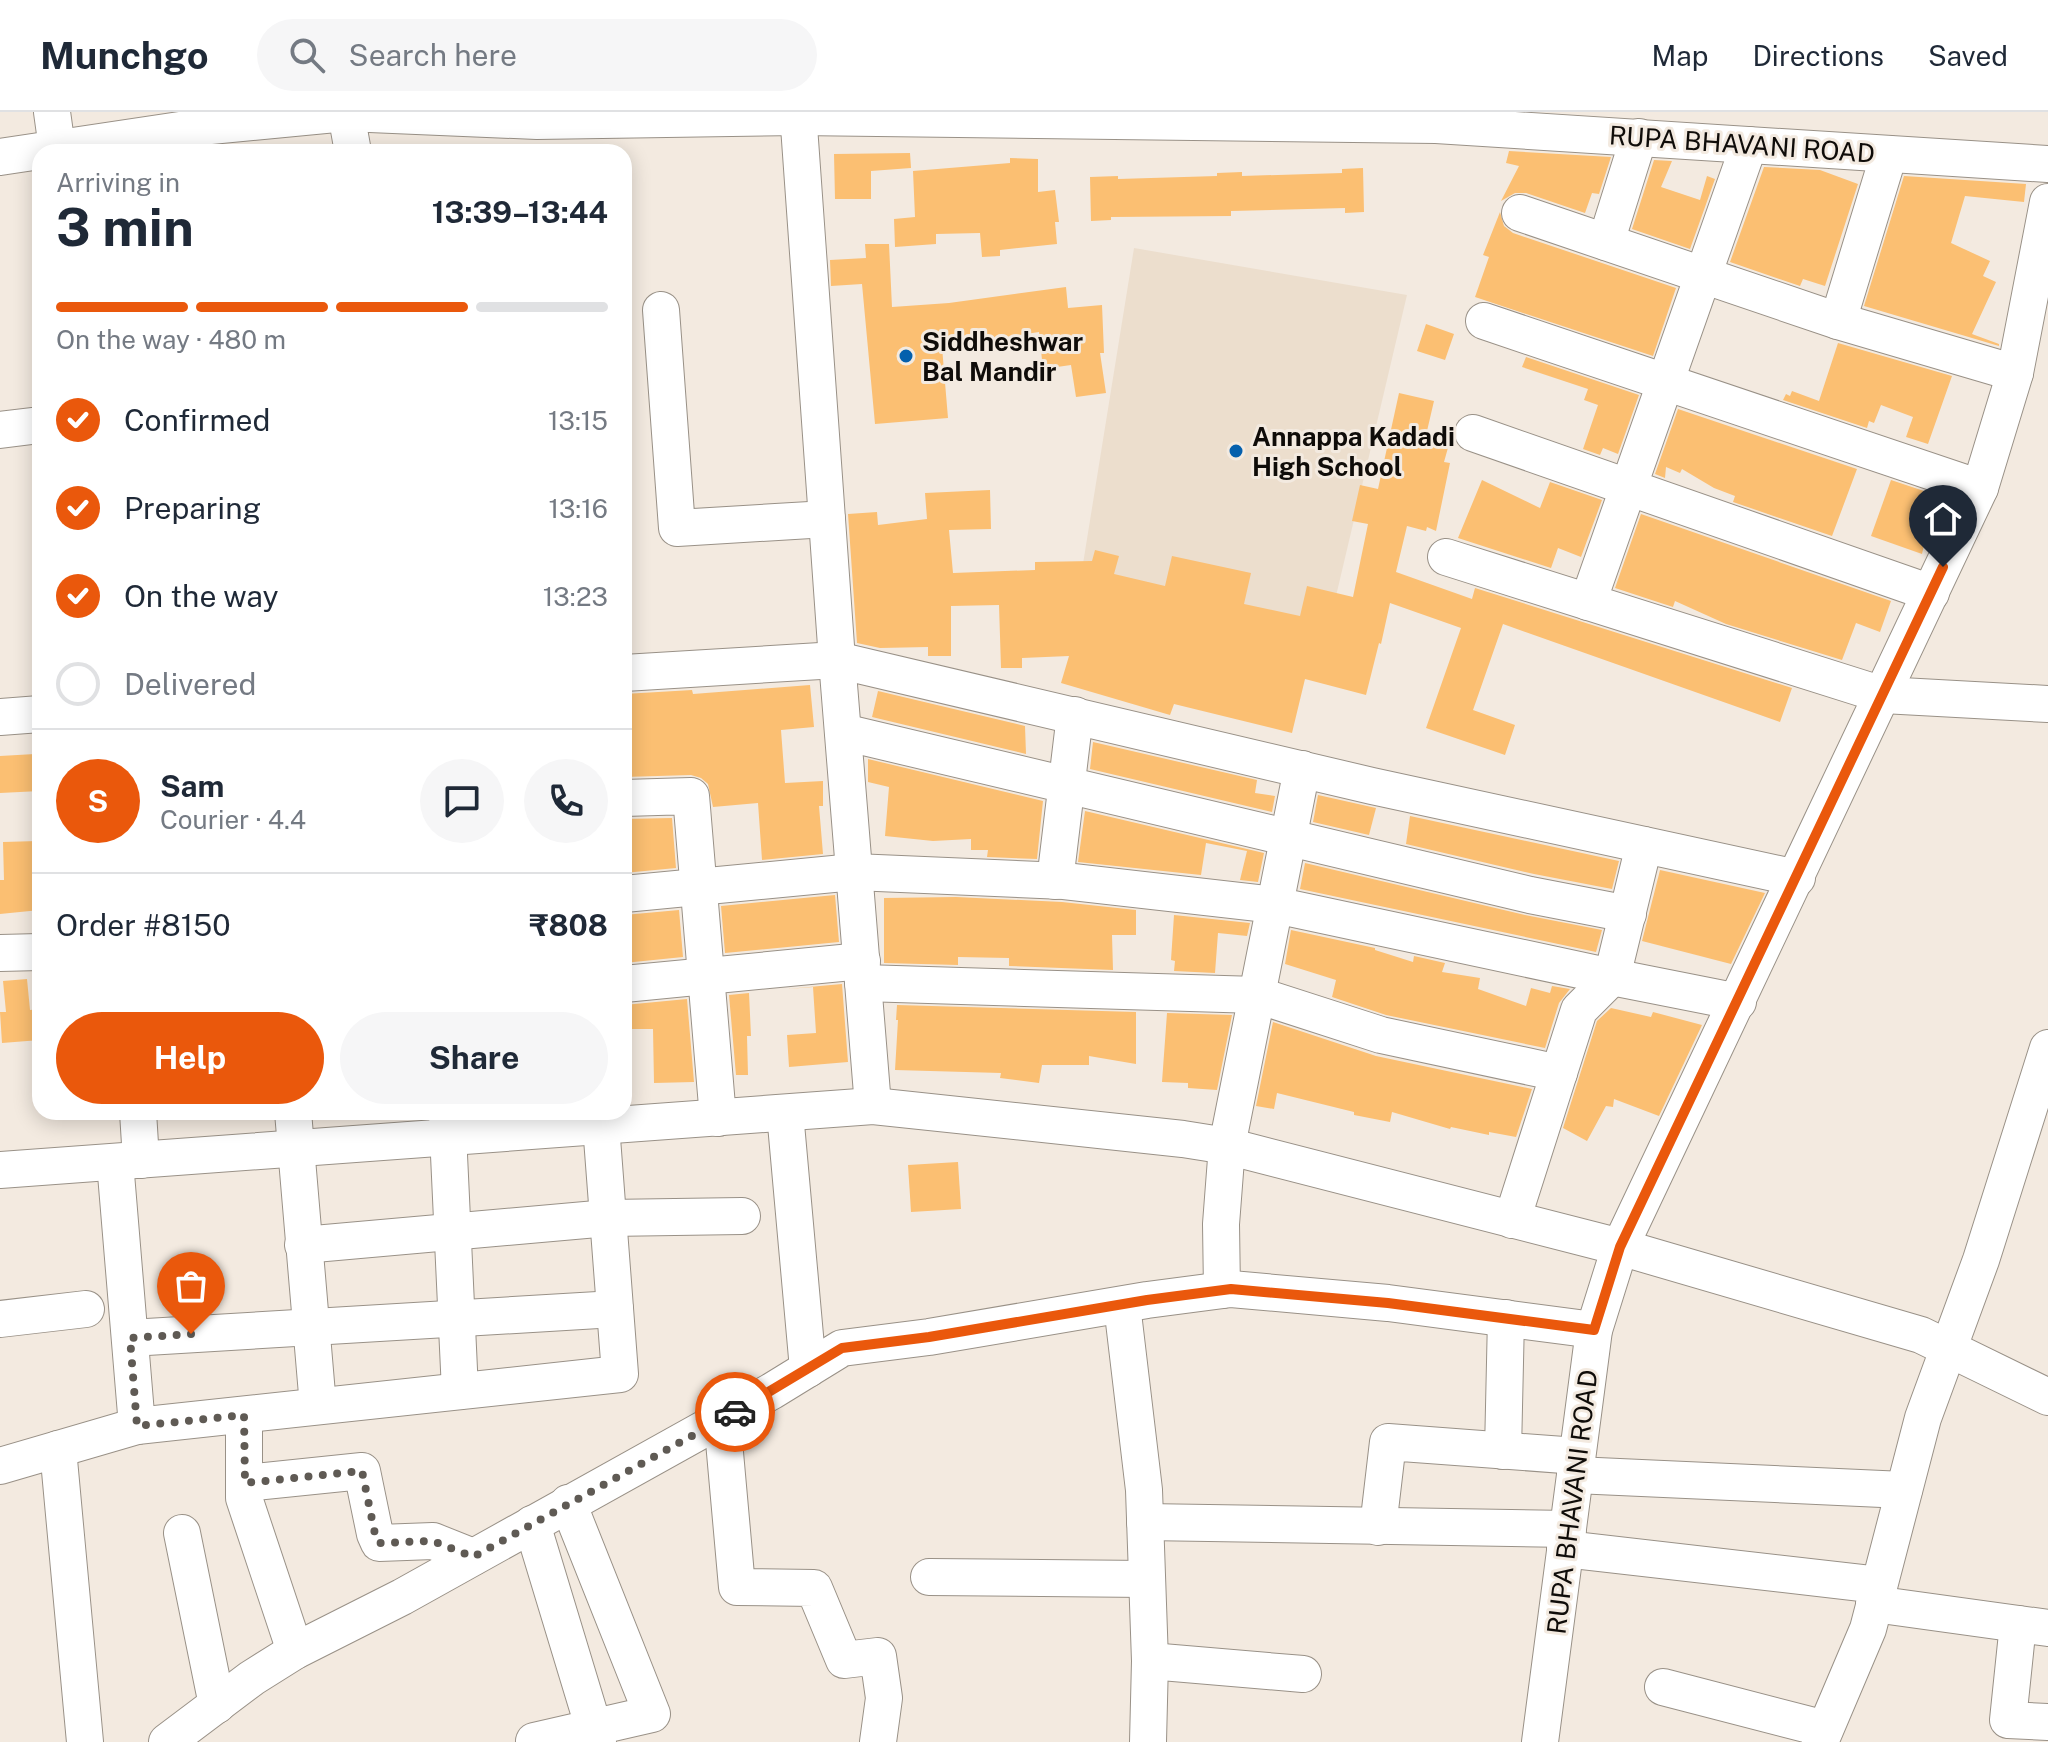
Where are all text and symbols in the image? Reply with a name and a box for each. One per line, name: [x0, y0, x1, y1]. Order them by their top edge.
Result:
search box: [257, 19, 817, 91]
text: Munchgo: [40, 33, 209, 78]
icon: search: [285, 33, 329, 77]
text: Search here: [349, 37, 517, 73]
text: Map: [1652, 39, 1708, 72]
text: Directions: [1752, 39, 1884, 72]
text: Saved: [1928, 39, 2008, 72]
street label: RUPA BHAVANI ROAD: [1608, 119, 1876, 169]
text: Arriving in: [56, 167, 180, 198]
text: 13:39–13:44: [432, 194, 608, 230]
text: 3 min: [56, 197, 194, 258]
text: On the way · 480 m: [56, 324, 286, 355]
place label: Siddheshwar Bal Mandir: [922, 326, 1083, 387]
marker: Siddheshwar Bal Mandir: [897, 347, 915, 365]
icon: check: [56, 398, 100, 442]
text: Confirmed: [124, 402, 270, 438]
text: 13:15: [548, 405, 608, 436]
place label: Annappa Kadadi High School: [1252, 421, 1455, 482]
marker: Annappa Kadadi High School: [1227, 442, 1245, 460]
pin: [1909, 485, 1977, 567]
icon: check: [56, 486, 100, 530]
text: Preparing: [124, 490, 261, 526]
text: 13:16: [548, 493, 608, 524]
icon: home: [1921, 497, 1965, 541]
icon: check: [56, 574, 100, 618]
text: On the way: [124, 578, 278, 614]
text: 13:23: [543, 581, 608, 612]
text: Delivered: [124, 666, 256, 702]
button: chat: [420, 759, 504, 843]
button: phone: [524, 759, 608, 843]
text: Sam: [160, 768, 224, 804]
text: S: [88, 783, 108, 819]
text: Courier · 4.4: [160, 804, 306, 835]
text: Order #8150: [56, 907, 231, 943]
text: ₹808: [529, 907, 608, 943]
button: Help: [56, 1012, 324, 1104]
button: Share: [340, 1012, 608, 1104]
pin: [157, 1252, 225, 1334]
icon: bag: [169, 1264, 213, 1308]
street label: RUPA BHAVANI ROAD: [1540, 1368, 1604, 1636]
courier: [695, 1372, 775, 1452]
icon: car: [713, 1390, 757, 1434]

